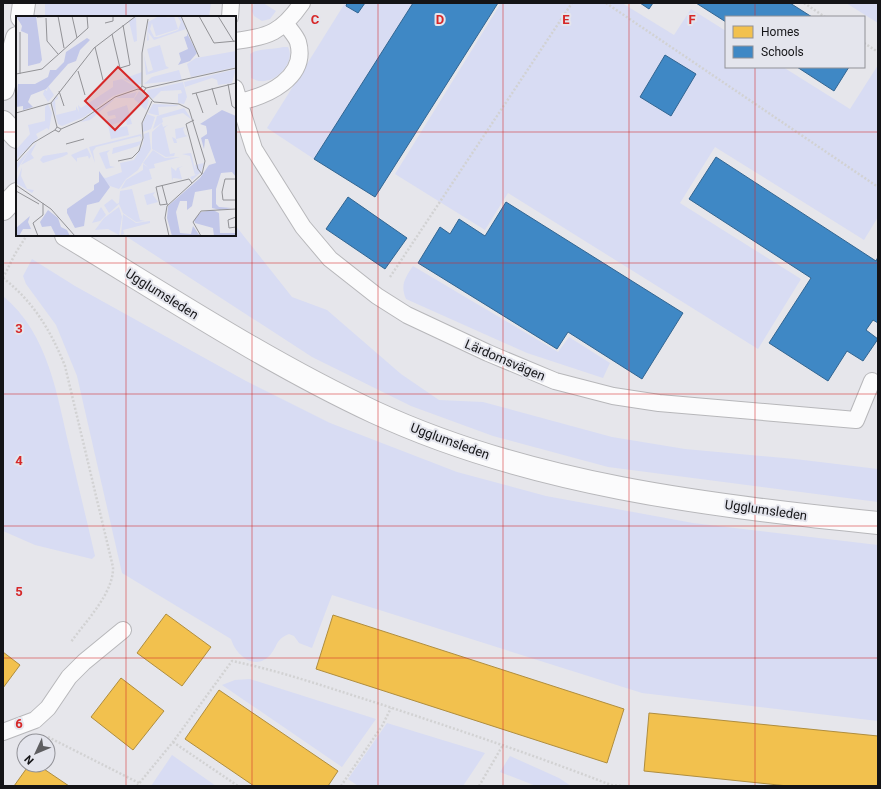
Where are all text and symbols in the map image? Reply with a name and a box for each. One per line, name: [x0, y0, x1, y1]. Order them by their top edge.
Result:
text: C: [311, 12, 320, 27]
text: D: [436, 12, 444, 27]
text: E: [562, 12, 570, 27]
text: F: [688, 12, 696, 27]
inset map: [16, 16, 236, 236]
legend: [725, 16, 865, 68]
text: Homes: [761, 25, 799, 39]
text: Schools: [761, 45, 804, 59]
street label: Ugglumsleden: [123, 266, 201, 322]
text: 3: [15, 321, 23, 336]
street label: Lärdomsvägen: [463, 336, 547, 384]
street label: Ugglumsleden: [408, 420, 492, 462]
text: 4: [15, 453, 23, 468]
street label: Ugglumsleden: [724, 497, 808, 523]
text: 5: [15, 584, 23, 599]
text: 6: [15, 716, 23, 731]
north arrow: [16, 733, 56, 773]
text: N: [22, 752, 37, 767]

